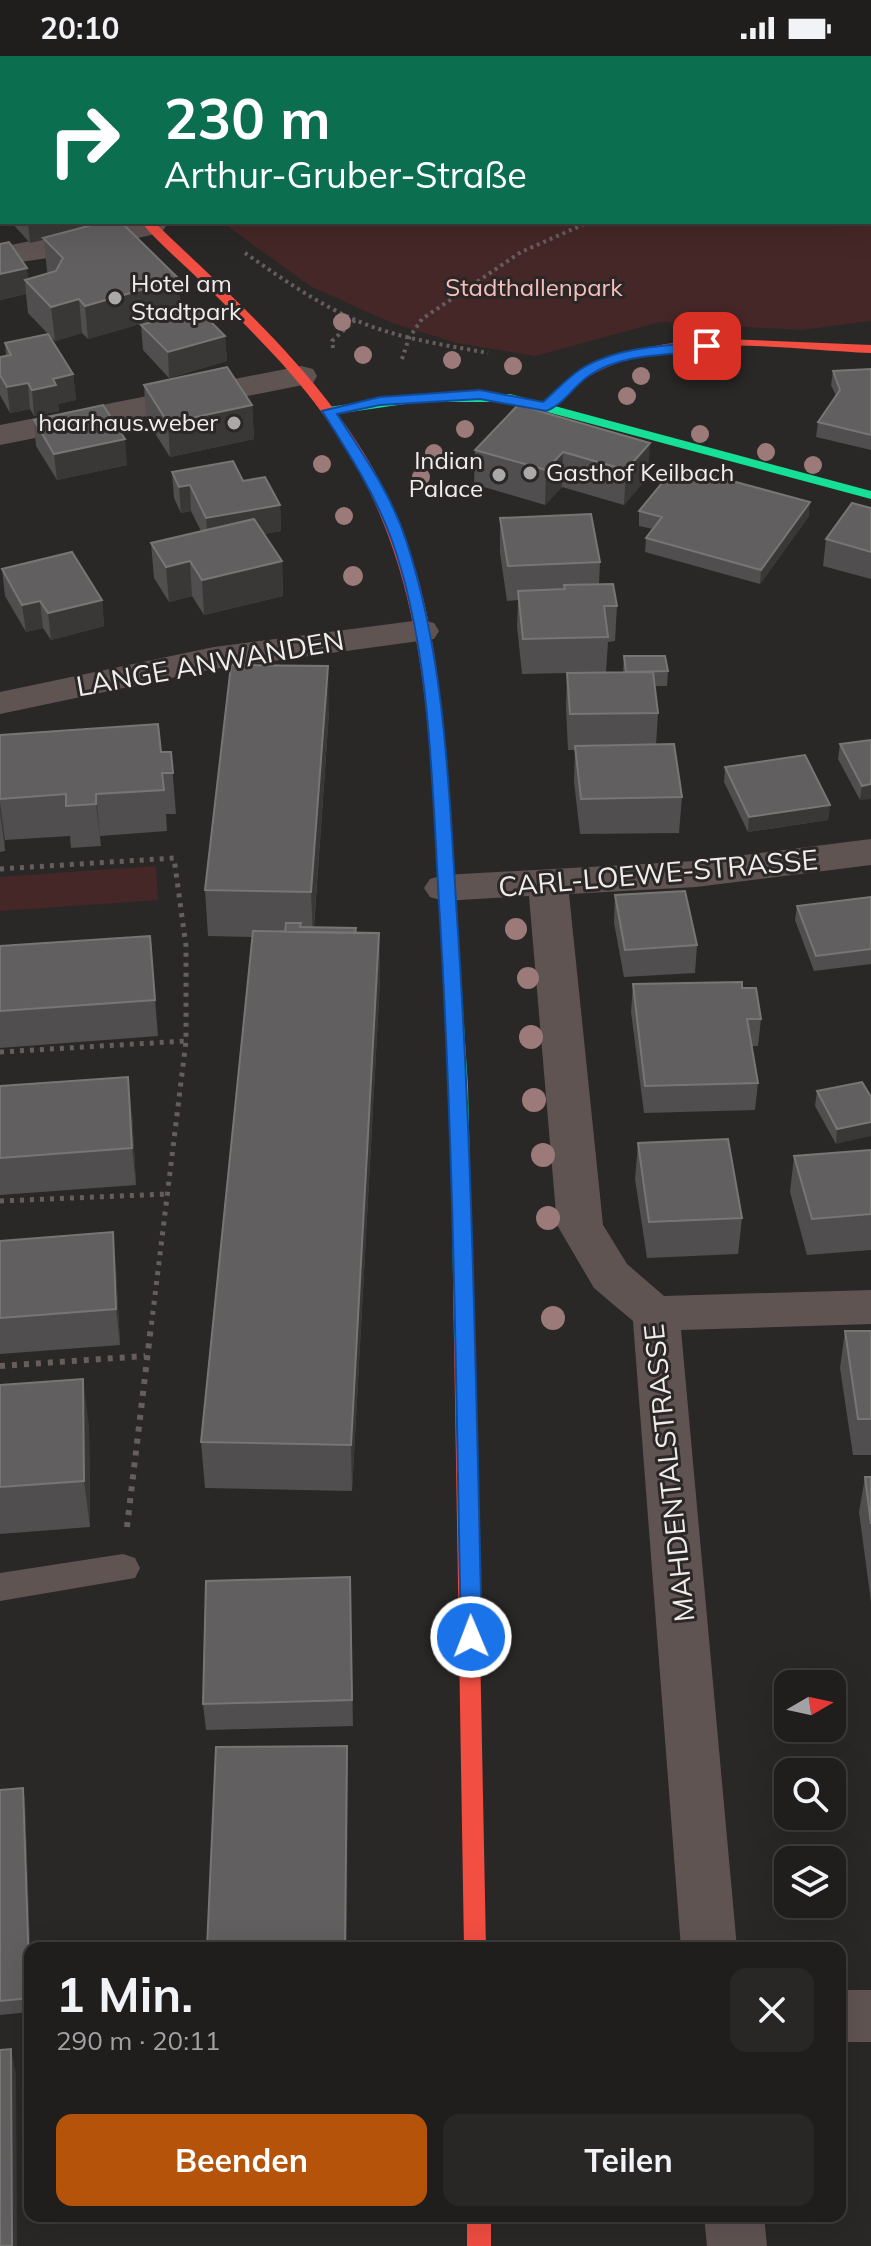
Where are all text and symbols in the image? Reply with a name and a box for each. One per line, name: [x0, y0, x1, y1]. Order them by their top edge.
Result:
text: 20:10: [40, 9, 119, 47]
text: 230 m: [164, 83, 331, 153]
icon: right: [32, 88, 136, 192]
text: Arthur-Gruber-Straße: [164, 152, 527, 197]
place label: Hotel am Stadtpark: [131, 268, 242, 326]
park label: Stadthallenpark: [445, 272, 623, 302]
marker: Hotel am Stadtpark: [106, 289, 124, 307]
pin: [673, 312, 741, 380]
icon: arrive: [685, 324, 729, 368]
place label: haarhaus.weber: [38, 407, 218, 437]
marker: haarhaus.weber: [225, 414, 243, 432]
place label: Indian Palace: [409, 445, 483, 503]
place label: Gasthof Keilbach: [546, 457, 734, 487]
marker: Gasthof Keilbach: [521, 464, 539, 482]
marker: Indian Palace: [490, 466, 508, 484]
street label: LANGE ANWANDEN: [73, 622, 347, 703]
street label: CARL-LOEWE-STRASSE: [497, 841, 819, 904]
street label: MAHDENTALSTRASSE: [635, 1322, 702, 1624]
position arrow: [429, 1595, 513, 1679]
north arrow: [774, 1670, 846, 1742]
map controls: [774, 1670, 846, 1918]
button: search: [774, 1758, 846, 1830]
button: layers: [774, 1846, 846, 1918]
text: 1 Min.: [56, 1964, 193, 2024]
button: close: [730, 1968, 814, 2052]
text: 290 m · 20:11: [56, 2024, 220, 2057]
button: Beenden: [56, 2114, 427, 2206]
button: Teilen: [443, 2114, 814, 2206]

